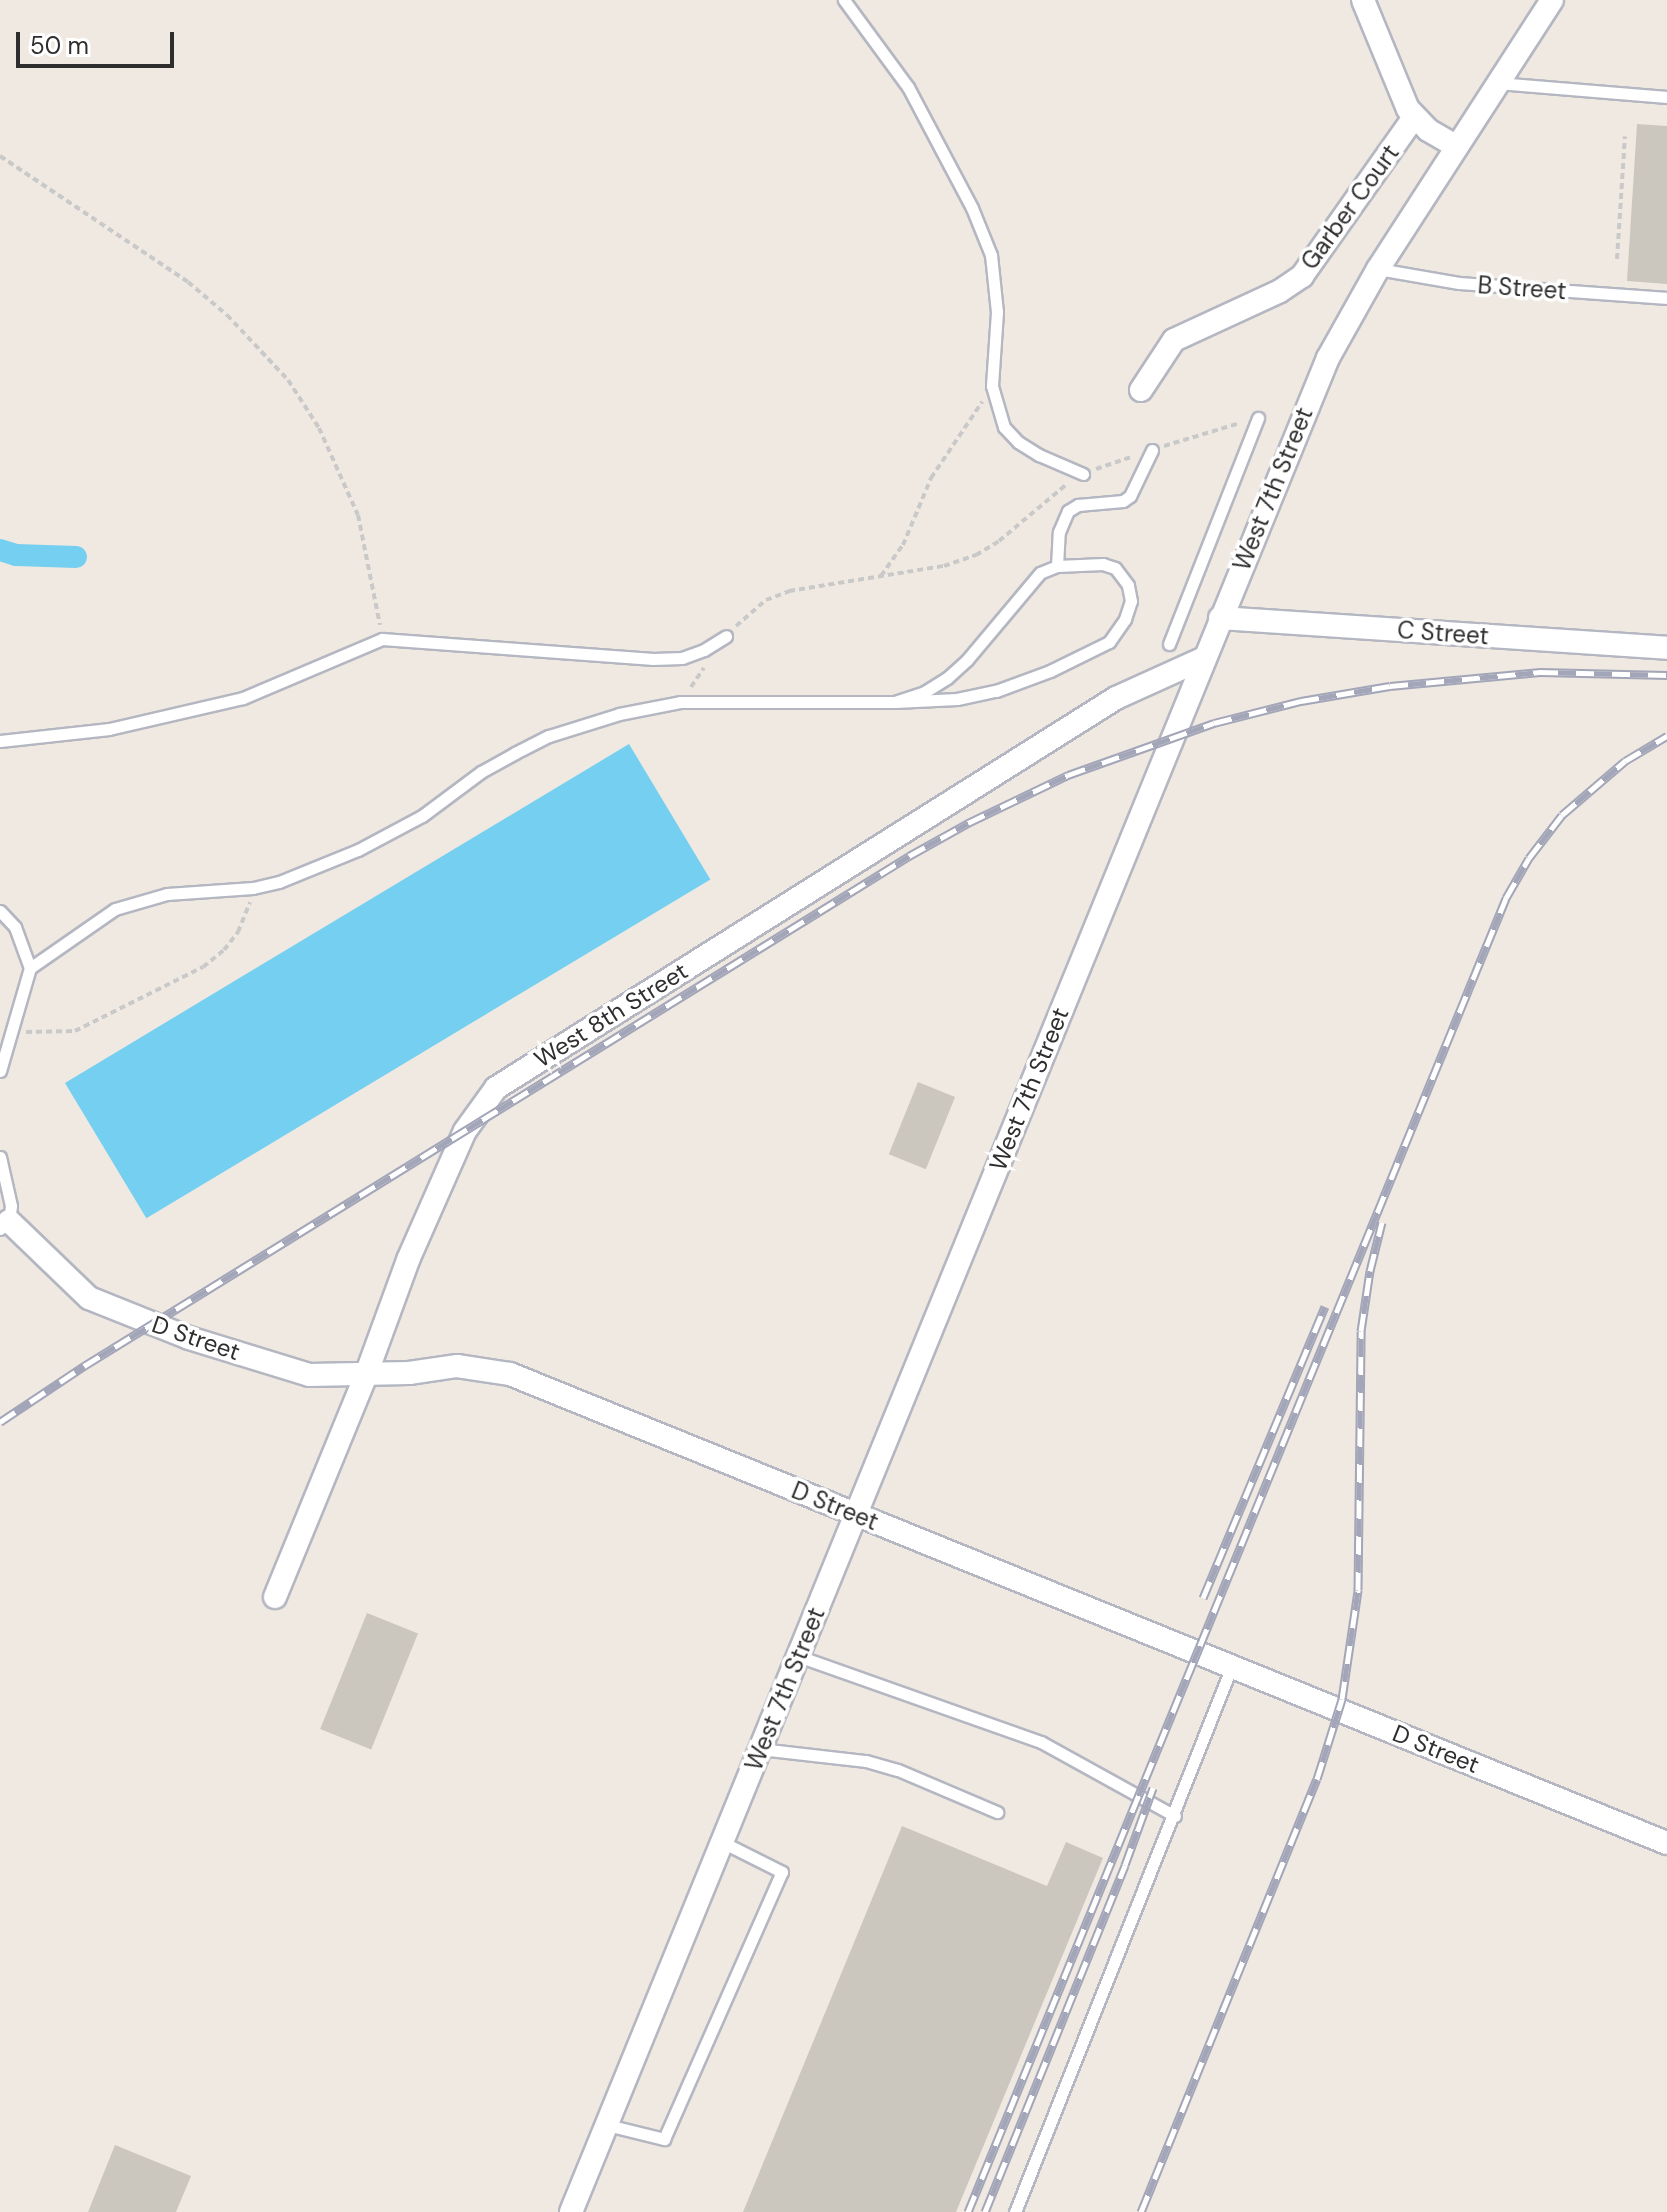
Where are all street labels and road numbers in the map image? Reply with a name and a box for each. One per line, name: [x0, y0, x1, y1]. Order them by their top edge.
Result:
street label: Garber Court: [1295, 139, 1405, 275]
street label: B Street: [1477, 271, 1567, 305]
street label: West 7th Street: [1227, 403, 1319, 575]
street label: C Street: [1396, 615, 1490, 651]
street label: West 8th Street: [529, 956, 693, 1074]
street label: West 7th Street: [983, 1003, 1075, 1175]
street label: D Street: [148, 1310, 244, 1366]
street label: D Street: [787, 1476, 883, 1536]
street label: West 7th Street: [739, 1603, 831, 1775]
street label: D Street: [1388, 1719, 1484, 1779]

